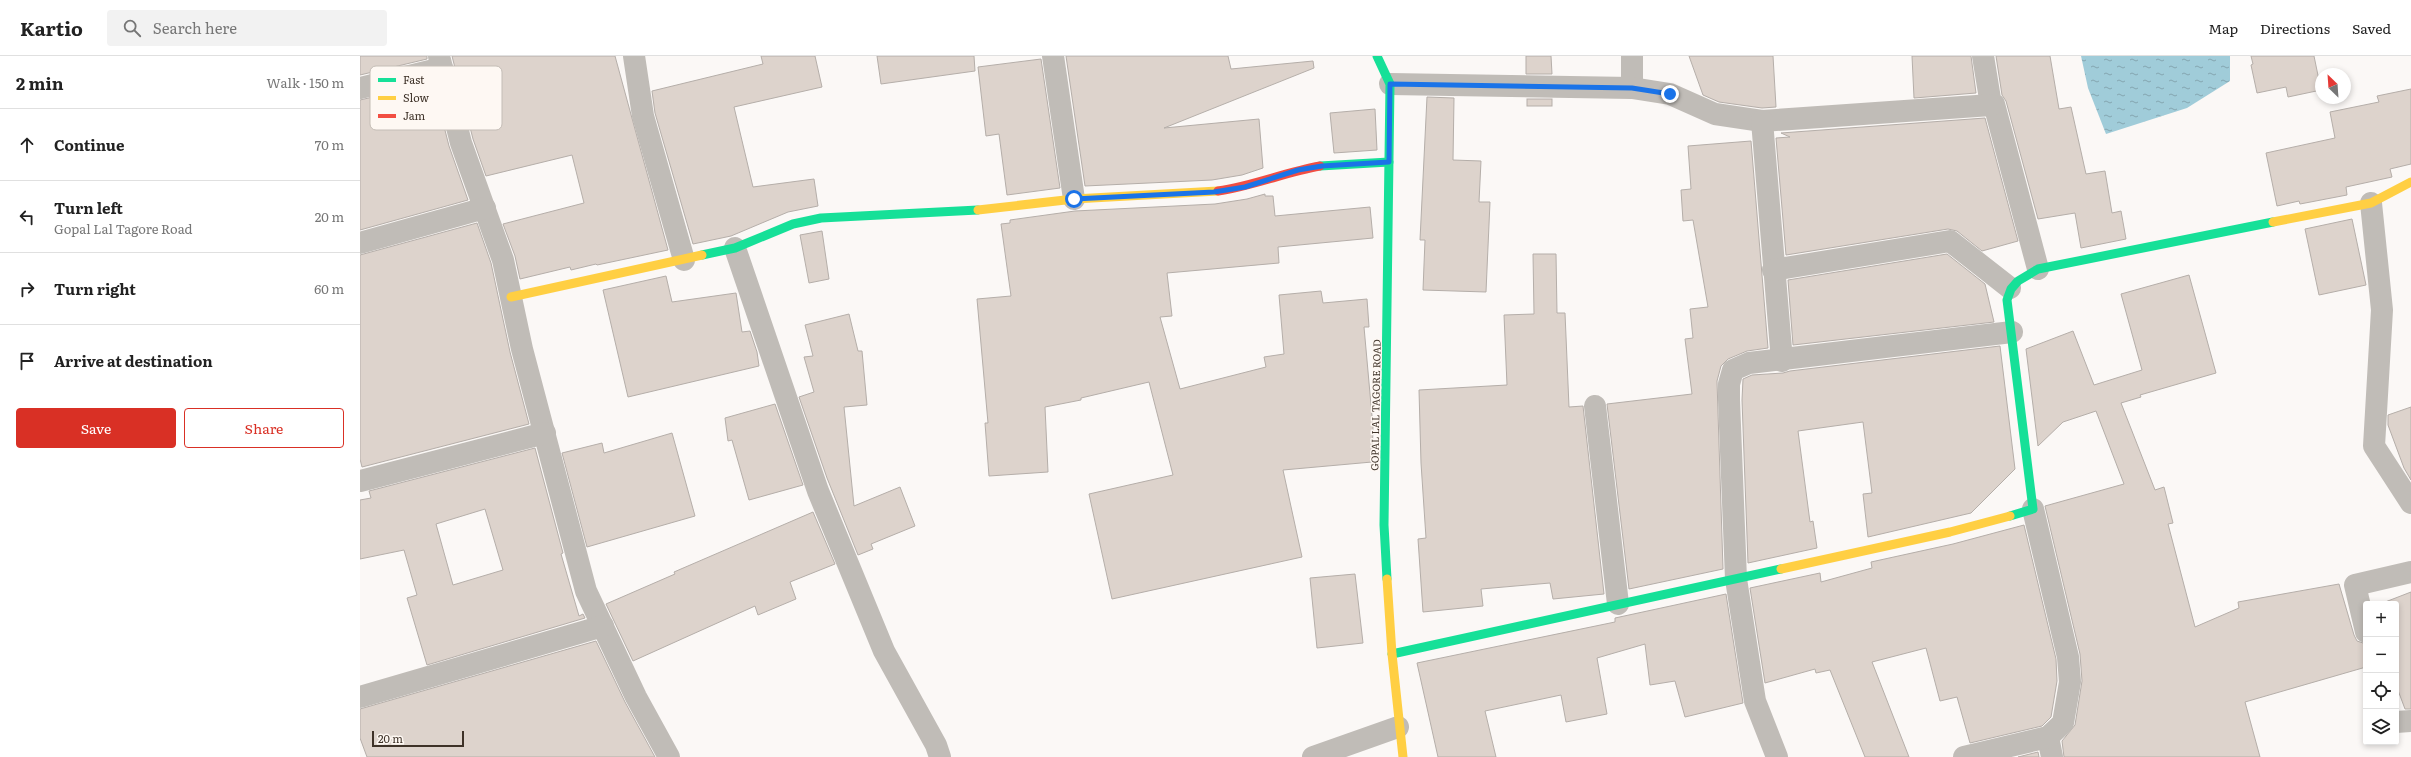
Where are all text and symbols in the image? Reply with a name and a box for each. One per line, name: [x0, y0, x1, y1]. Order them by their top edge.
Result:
search box: [107, 10, 387, 46]
text: Kartio: [20, 14, 83, 42]
text: Search here: [153, 16, 237, 39]
icon: search: [121, 17, 143, 39]
text: Map: [2208, 18, 2238, 38]
text: Directions: [2260, 18, 2330, 38]
text: Saved: [2352, 18, 2391, 38]
legend: [370, 66, 502, 130]
north arrow: [2315, 68, 2351, 104]
text: 2 min: [16, 70, 64, 95]
text: Fast: [403, 71, 425, 87]
text: Walk · 150 m: [267, 73, 344, 92]
route end: [1661, 85, 1679, 103]
text: Slow: [403, 89, 429, 105]
text: Jam: [403, 107, 426, 123]
text: Continue: [54, 133, 124, 156]
icon: ahead: [16, 134, 38, 156]
text: 70 m: [315, 135, 344, 154]
route start: [1065, 190, 1083, 208]
text: Turn left: [54, 196, 123, 219]
icon: left: [16, 206, 38, 228]
text: 20 m: [315, 207, 344, 226]
text: Gopal Lal Tagore Road: [54, 219, 193, 238]
text: Turn right: [54, 277, 136, 300]
icon: right: [16, 278, 38, 300]
text: 60 m: [314, 279, 344, 298]
street label: GOPAL LAL TAGORE ROAD: [1366, 339, 1384, 471]
text: Arrive at destination: [54, 349, 213, 372]
icon: arrive: [16, 350, 38, 372]
button: Save: [16, 408, 176, 448]
button: Share: [184, 408, 344, 448]
map controls: [2363, 601, 2399, 745]
button: +: [2363, 601, 2399, 637]
button: −: [2363, 637, 2399, 673]
button: locate: [2363, 673, 2399, 709]
button: layers: [2363, 709, 2399, 745]
scale bar: [372, 729, 464, 748]
text: 20 m: [378, 730, 403, 746]

